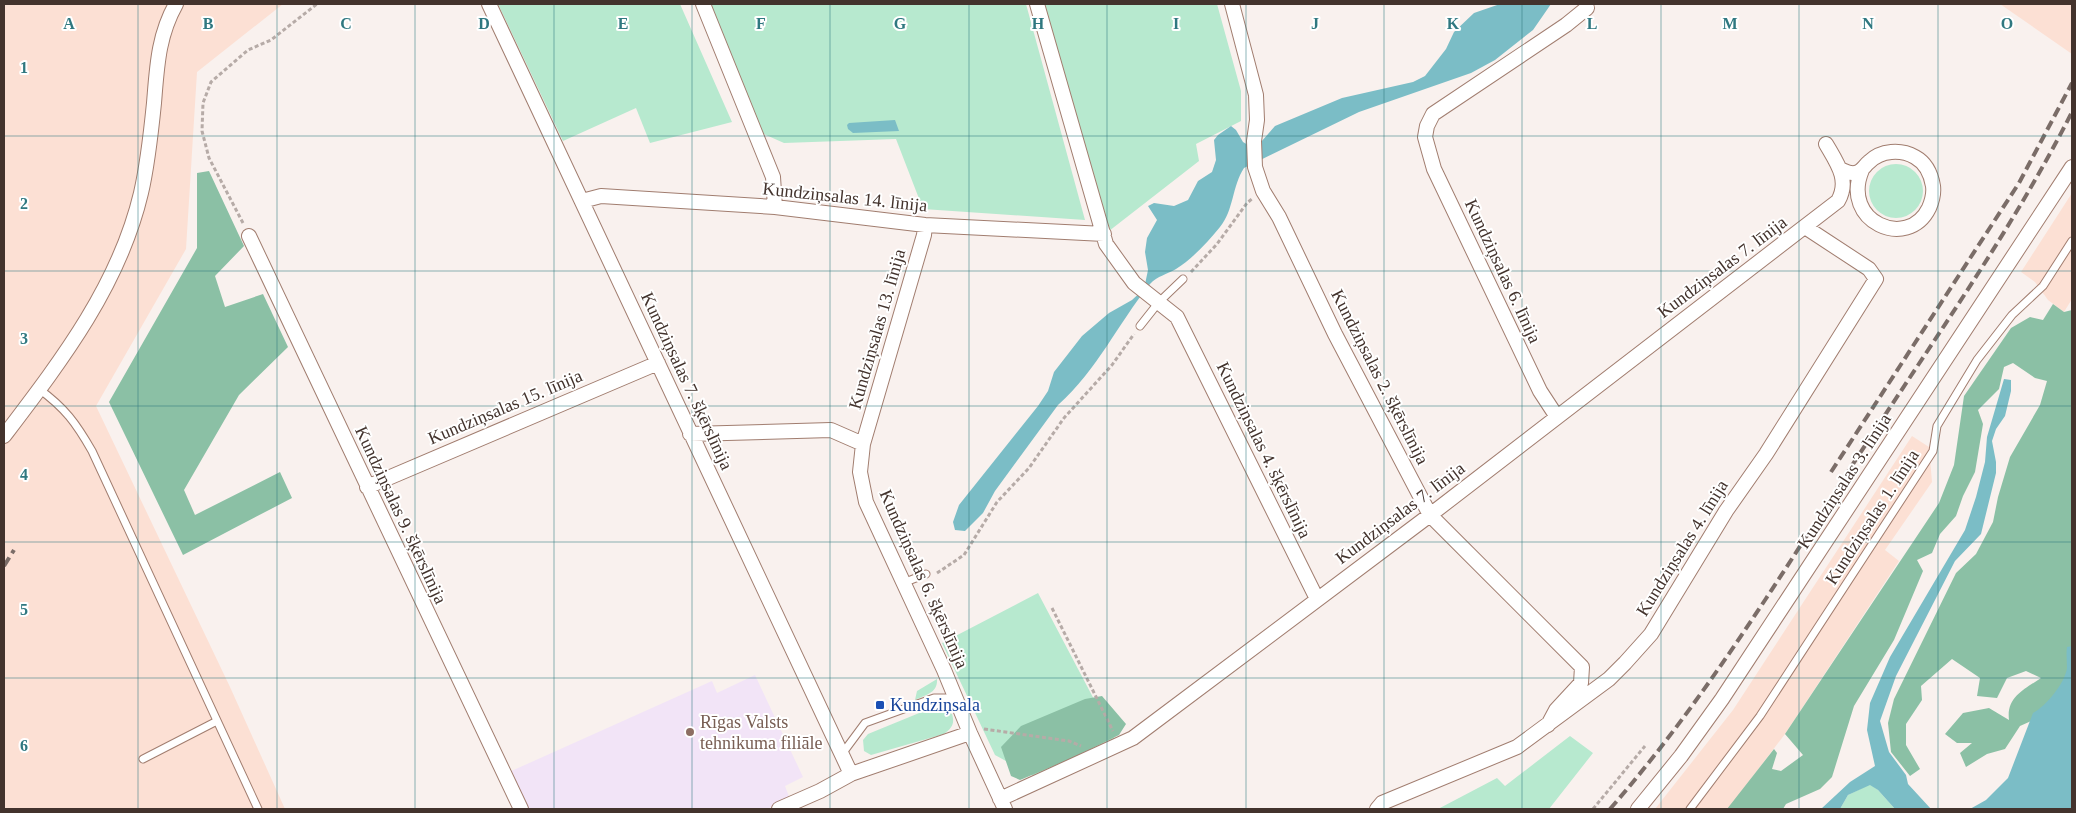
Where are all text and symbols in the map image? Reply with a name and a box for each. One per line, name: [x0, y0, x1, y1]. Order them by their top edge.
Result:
text: A: [63, 15, 75, 32]
text: B: [203, 15, 214, 32]
text: C: [340, 15, 352, 32]
text: D: [478, 15, 490, 32]
text: E: [618, 15, 628, 32]
text: F: [756, 15, 766, 32]
text: G: [894, 15, 907, 32]
text: H: [1032, 15, 1045, 32]
text: I: [1173, 15, 1179, 32]
text: J: [1311, 15, 1319, 32]
text: K: [1447, 15, 1460, 32]
text: L: [1587, 15, 1597, 32]
text: M: [1722, 15, 1738, 32]
text: N: [1862, 15, 1874, 32]
text: O: [2001, 15, 2013, 32]
text: 1: [20, 59, 28, 76]
street label: Kundziņsalas 14. līnija: [762, 178, 928, 216]
text: 2: [20, 195, 28, 212]
street label: Kundziņsalas 6. līnija: [1461, 196, 1545, 346]
street label: Kundziņsalas 7. līnija: [1653, 212, 1791, 322]
street label: Kundziņsalas 13. līnija: [845, 247, 909, 411]
street label: Kundziņsalas 2. šķērslīnija: [1327, 286, 1433, 468]
street label: Kundziņsalas 7. šķērslīnija: [637, 289, 737, 473]
text: 3: [20, 330, 28, 347]
street label: Kundziņsalas 4. šķērslīnija: [1213, 359, 1315, 541]
street label: Kundziņsalas 15. līnija: [425, 365, 585, 449]
street label: Kundziņsalas 3. līnija: [1793, 410, 1895, 552]
street label: Kundziņsalas 9. šķērslīnija: [351, 423, 451, 607]
street label: Kundziņsalas 1. līnija: [1821, 446, 1923, 588]
street label: Kundziņsalas 7. līnija: [1331, 458, 1469, 568]
text: 4: [20, 466, 28, 483]
street label: Kundziņsalas 4. līnija: [1632, 476, 1732, 620]
street label: Kundziņsalas 6. šķērslīnija: [876, 487, 972, 671]
text: 5: [20, 601, 28, 618]
place label: Kundziņsala: [890, 695, 980, 715]
marker: Kundziņsala: [874, 699, 886, 711]
place label: Rīgas Valsts tehnikuma filiāle: [700, 712, 822, 753]
marker: Rīgas Valsts tehnikuma filiāle: [684, 726, 696, 738]
text: 6: [20, 737, 28, 754]

